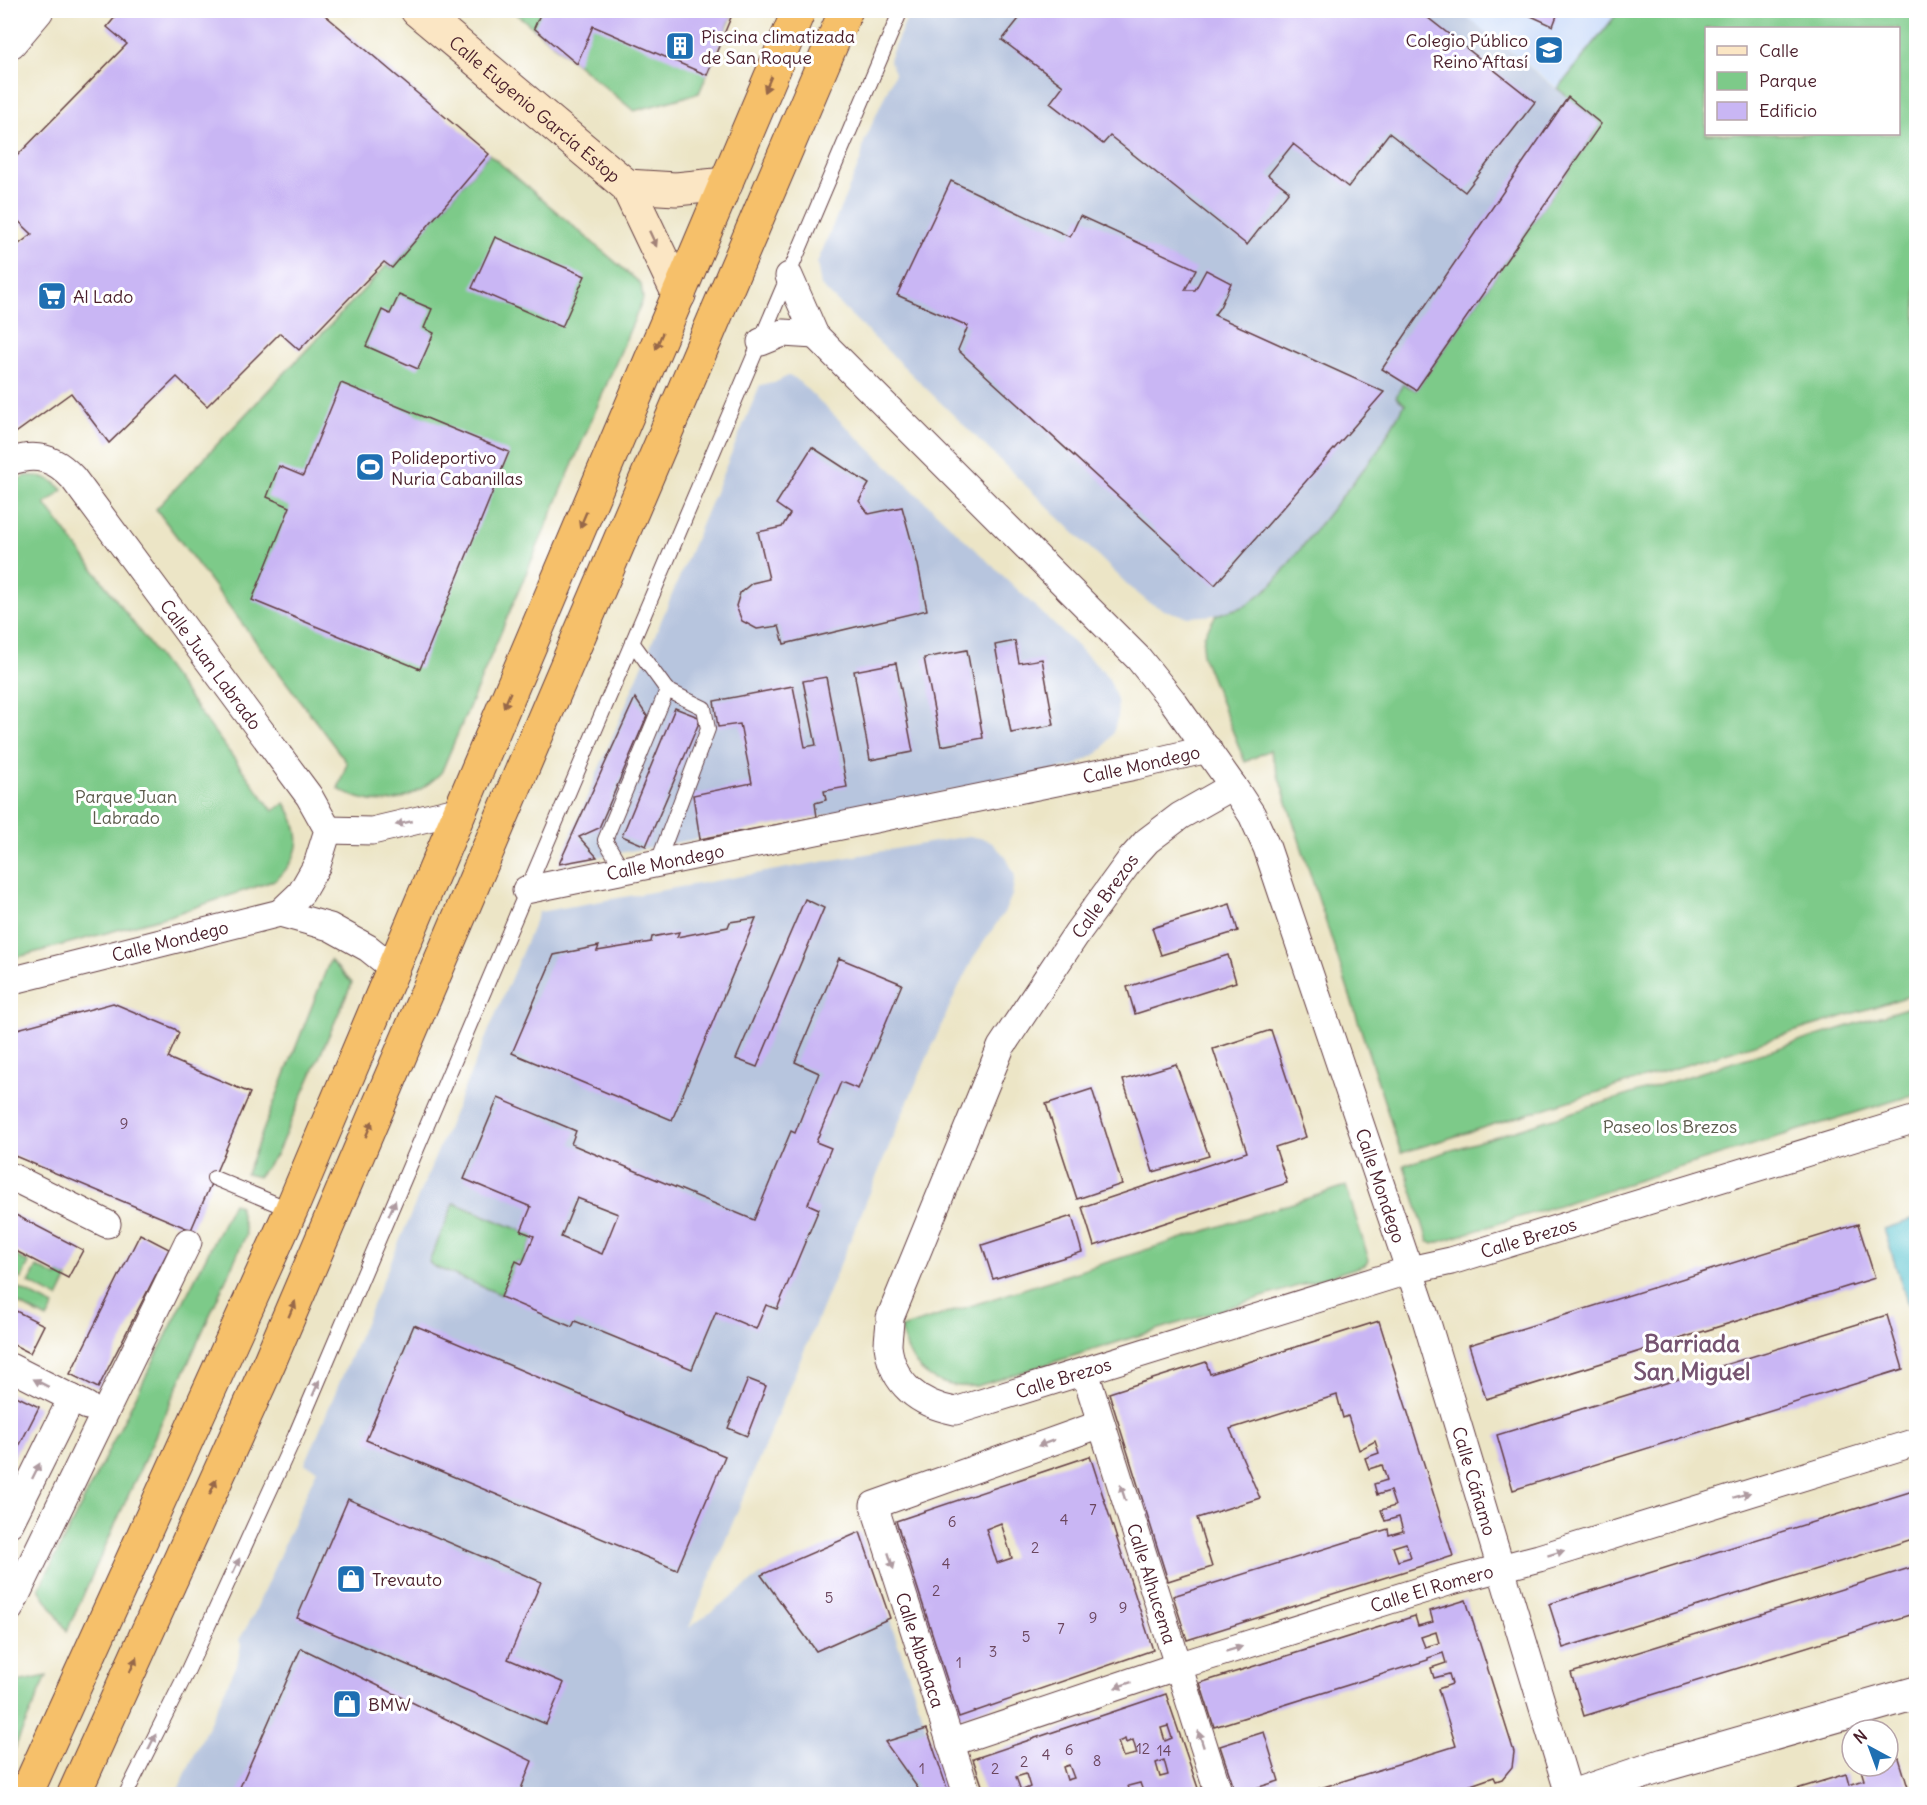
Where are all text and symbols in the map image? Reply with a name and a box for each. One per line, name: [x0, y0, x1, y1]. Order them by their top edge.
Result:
place label: Piscina climatizada de San Roque: [701, 25, 855, 69]
legend: [1705, 27, 1900, 135]
place label: Colegio Público Reino Aftasí: [1406, 29, 1528, 73]
street label: Calle Eugenio García Estop: [444, 30, 626, 187]
building icon: Piscina climatizada de San Roque: [664, 30, 696, 62]
school or university icon: Colegio Público Reino Aftasí: [1533, 34, 1565, 66]
text: Calle: [1759, 39, 1799, 62]
text: Parque: [1759, 69, 1817, 92]
one-way arrow: [763, 75, 773, 93]
text: Edificio: [1759, 99, 1817, 122]
one-way arrow: [649, 230, 658, 247]
supermarket icon: Al Lado: [36, 280, 68, 312]
place label: Al Lado: [73, 285, 133, 308]
one-way arrow: [654, 332, 664, 350]
place label: Polideportivo Nuria Cabanillas: [391, 446, 523, 490]
sports icon: Polideportivo Nuria Cabanillas: [354, 451, 386, 483]
one-way arrow: [579, 512, 588, 529]
street label: Calle Juan Labrado: [155, 595, 267, 734]
one-way arrow: [502, 691, 512, 709]
street label: Calle Mondego: [1081, 740, 1202, 788]
park label: Parque Juan Labrado: [75, 785, 177, 829]
one-way arrow: [394, 819, 413, 828]
street label: Calle Mondego: [604, 838, 726, 885]
street label: Calle Brezos: [1067, 849, 1143, 943]
street label: Calle Mondego: [109, 915, 231, 966]
house number: 9: [120, 1114, 128, 1133]
park label: Paseo los Brezos: [1603, 1115, 1737, 1138]
one-way arrow: [364, 1120, 374, 1138]
street label: Calle Mondego: [1351, 1125, 1411, 1246]
one-way arrow: [387, 1199, 397, 1217]
street label: Calle Brezos: [1478, 1212, 1579, 1263]
one-way arrow: [288, 1300, 297, 1317]
district label: Barriada San Miguel: [1634, 1328, 1751, 1386]
street label: Calle Brezos: [1012, 1352, 1114, 1403]
one-way arrow: [33, 1378, 50, 1388]
one-way arrow: [312, 1379, 321, 1397]
street label: Calle Cáñamo: [1447, 1424, 1502, 1538]
one-way arrow: [1037, 1439, 1055, 1449]
one-way arrow: [32, 1462, 41, 1479]
one-way arrow: [208, 1477, 218, 1495]
one-way arrow: [1118, 1484, 1127, 1502]
one-way arrow: [1733, 1490, 1751, 1499]
house number: 7: [1089, 1500, 1097, 1519]
house number: 4: [1060, 1510, 1069, 1529]
house number: 6: [948, 1512, 956, 1531]
street label: Calle Alhucema: [1122, 1521, 1182, 1647]
house number: 2: [1031, 1538, 1039, 1557]
one-way arrow: [1547, 1547, 1565, 1557]
one-way arrow: [887, 1552, 897, 1570]
house number: 4: [942, 1554, 951, 1573]
one-way arrow: [231, 1557, 240, 1574]
street label: Calle El Romero: [1367, 1559, 1496, 1617]
shop icon: Trevauto: [335, 1563, 367, 1595]
place label: Trevauto: [372, 1568, 442, 1591]
house number: 2: [932, 1581, 940, 1600]
house number: 5: [825, 1588, 833, 1607]
street label: Calle Albahaca: [891, 1590, 949, 1710]
house number: 9: [1119, 1598, 1127, 1617]
house number: 9: [1089, 1608, 1097, 1627]
house number: 7: [1057, 1619, 1065, 1638]
house number: 5: [1022, 1627, 1030, 1646]
house number: 3: [989, 1642, 997, 1661]
one-way arrow: [1225, 1643, 1243, 1653]
house number: 1: [956, 1653, 962, 1672]
one-way arrow: [128, 1656, 137, 1673]
one-way arrow: [1113, 1680, 1131, 1690]
shop icon: BMW: [331, 1688, 363, 1720]
place label: BMW: [368, 1693, 411, 1716]
north arrow: [1840, 1718, 1900, 1778]
text: N: [1849, 1726, 1871, 1748]
one-way arrow: [1196, 1730, 1205, 1748]
one-way arrow: [147, 1733, 157, 1751]
house number: 12: [1136, 1739, 1150, 1758]
house number: 6: [1065, 1740, 1073, 1759]
house number: 14: [1157, 1741, 1172, 1760]
house number: 4: [1042, 1745, 1051, 1764]
house number: 8: [1093, 1751, 1101, 1770]
house number: 2: [1020, 1752, 1028, 1771]
house number: 1: [919, 1759, 925, 1778]
house number: 2: [991, 1759, 999, 1778]

